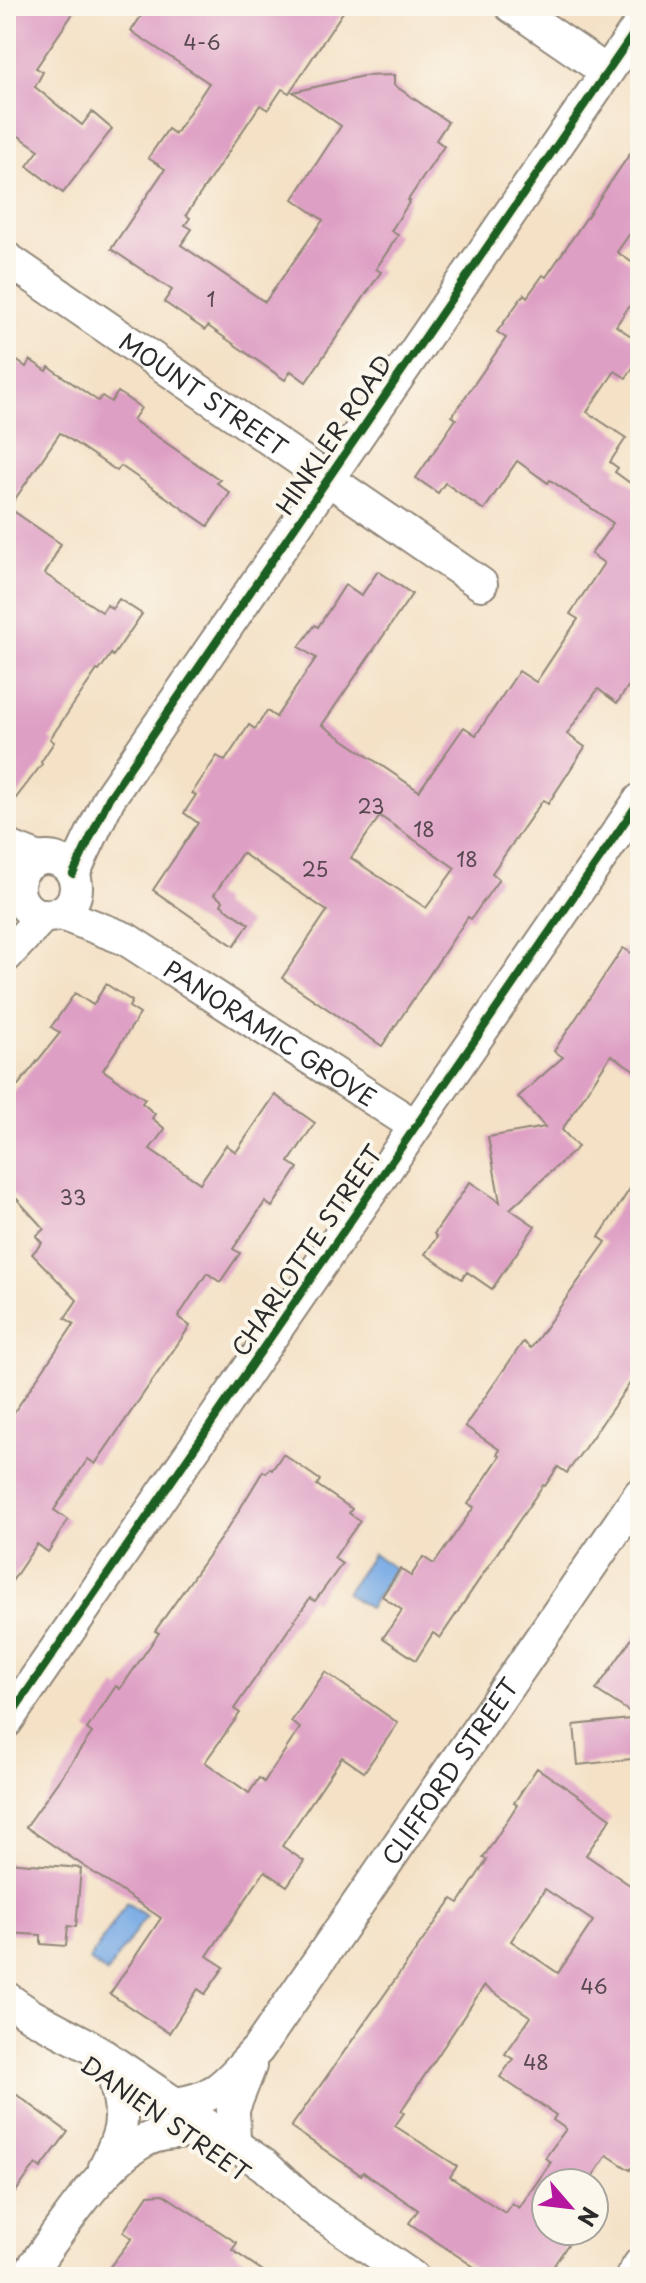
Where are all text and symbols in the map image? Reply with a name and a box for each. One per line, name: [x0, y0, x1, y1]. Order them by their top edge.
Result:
house number: 4-6: [184, 27, 220, 57]
house number: 1: [207, 284, 215, 314]
street label: MOUNT STREET: [113, 323, 296, 465]
street label: HINKLER ROAD: [266, 347, 400, 521]
house number: 23: [357, 791, 385, 821]
house number: 18: [413, 814, 435, 844]
house number: 18: [456, 844, 478, 874]
house number: 25: [302, 854, 328, 884]
street label: PANORAMIC GROVE: [157, 950, 384, 1115]
street label: CHARLOTTE STREET: [222, 1137, 391, 1363]
house number: 33: [60, 1182, 86, 1212]
street label: CLIFFORD STREET: [372, 1670, 527, 1872]
house number: 46: [580, 1971, 608, 2001]
street label: DANIEN STREET: [74, 2046, 258, 2190]
house number: 48: [523, 2047, 549, 2077]
north arrow: [530, 2167, 610, 2247]
text: N: [570, 2202, 608, 2233]

